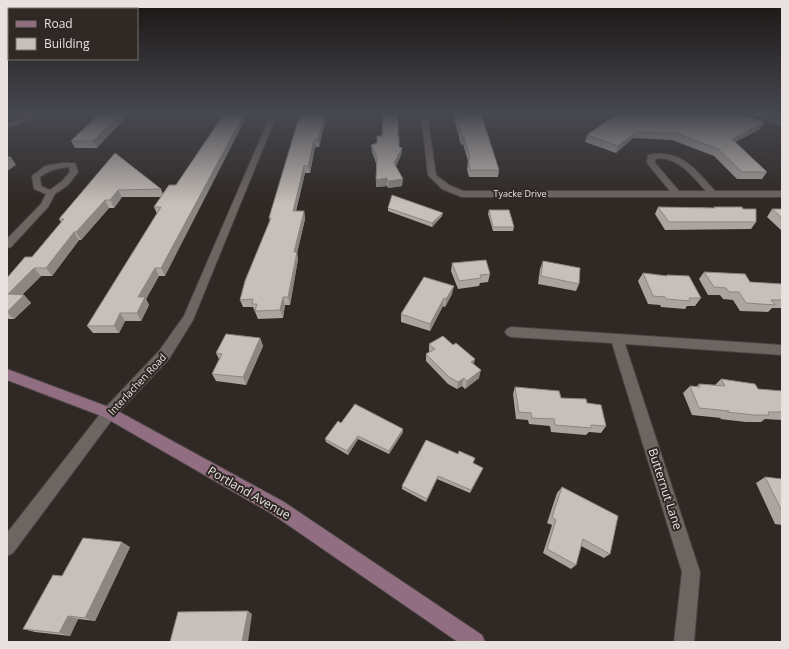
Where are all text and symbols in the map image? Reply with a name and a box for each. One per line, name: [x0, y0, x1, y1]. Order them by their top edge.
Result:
legend: [8, 8, 138, 60]
text: Road: [44, 15, 73, 32]
text: Building: [44, 35, 90, 52]
street label: Tyacke Drive: [494, 187, 546, 200]
street label: Interlachen Road: [105, 350, 169, 418]
street label: Butternut Lane: [644, 446, 687, 532]
street label: Portland Avenue: [205, 462, 294, 523]

